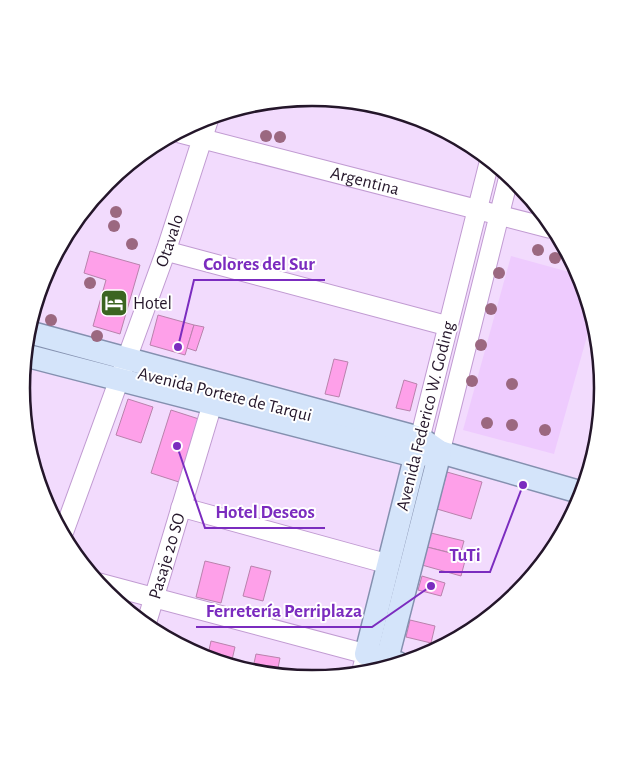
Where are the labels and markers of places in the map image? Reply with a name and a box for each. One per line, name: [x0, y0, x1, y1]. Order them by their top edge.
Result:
callout: Colores del Sur: [194, 246, 325, 280]
hotel icon: Hotel: [99, 288, 129, 318]
place label: Hotel: [133, 295, 172, 313]
callout: Hotel Deseos: [205, 494, 325, 528]
callout: TuTi: [439, 538, 490, 572]
callout: Ferretería Perriplaza: [196, 593, 372, 627]

